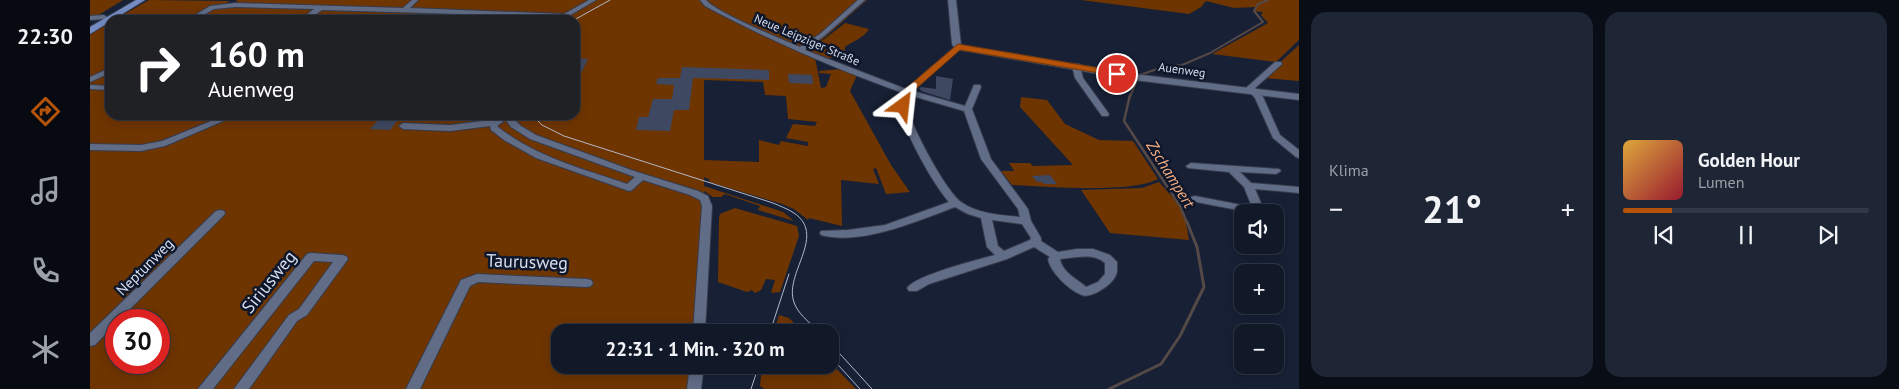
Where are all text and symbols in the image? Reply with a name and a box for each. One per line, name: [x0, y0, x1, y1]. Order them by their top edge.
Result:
street label: Neue Leipziger Straße: [752, 11, 862, 69]
text: 22:30: [17, 22, 73, 50]
text: 160 m: [208, 31, 305, 77]
icon: right: [125, 35, 190, 100]
pin: [1096, 53, 1138, 95]
street label: Auenweg: [1158, 59, 1207, 80]
icon: arrive: [1103, 60, 1131, 88]
text: Auenweg: [208, 75, 295, 103]
position arrow: [876, 79, 928, 131]
icon: directions: [28, 94, 63, 129]
water label: Zschampert: [1142, 136, 1200, 212]
text: Golden Hour: [1698, 148, 1800, 172]
text: Klima: [1329, 160, 1369, 180]
text: Lumen: [1698, 172, 1744, 192]
icon: music: [28, 173, 63, 208]
text: 21°: [1422, 184, 1482, 233]
text: −: [1329, 190, 1343, 227]
text: +: [1561, 190, 1575, 227]
map controls: [1234, 204, 1284, 374]
button: sound: [1234, 204, 1284, 254]
icon: previous: [1650, 221, 1678, 249]
icon: pause: [1732, 221, 1760, 249]
icon: next: [1814, 221, 1842, 249]
street label: Neptunweg: [112, 234, 177, 299]
street label: Siriusweg: [236, 246, 301, 318]
street label: Taurusweg: [486, 249, 568, 274]
icon: phone: [28, 253, 63, 288]
button: +: [1234, 264, 1284, 314]
speed limit sign: 30: [105, 309, 170, 374]
button: −: [1234, 324, 1284, 374]
icon: climate: [28, 332, 63, 367]
text: 22:31 · 1 Min. · 320 m: [605, 337, 785, 361]

